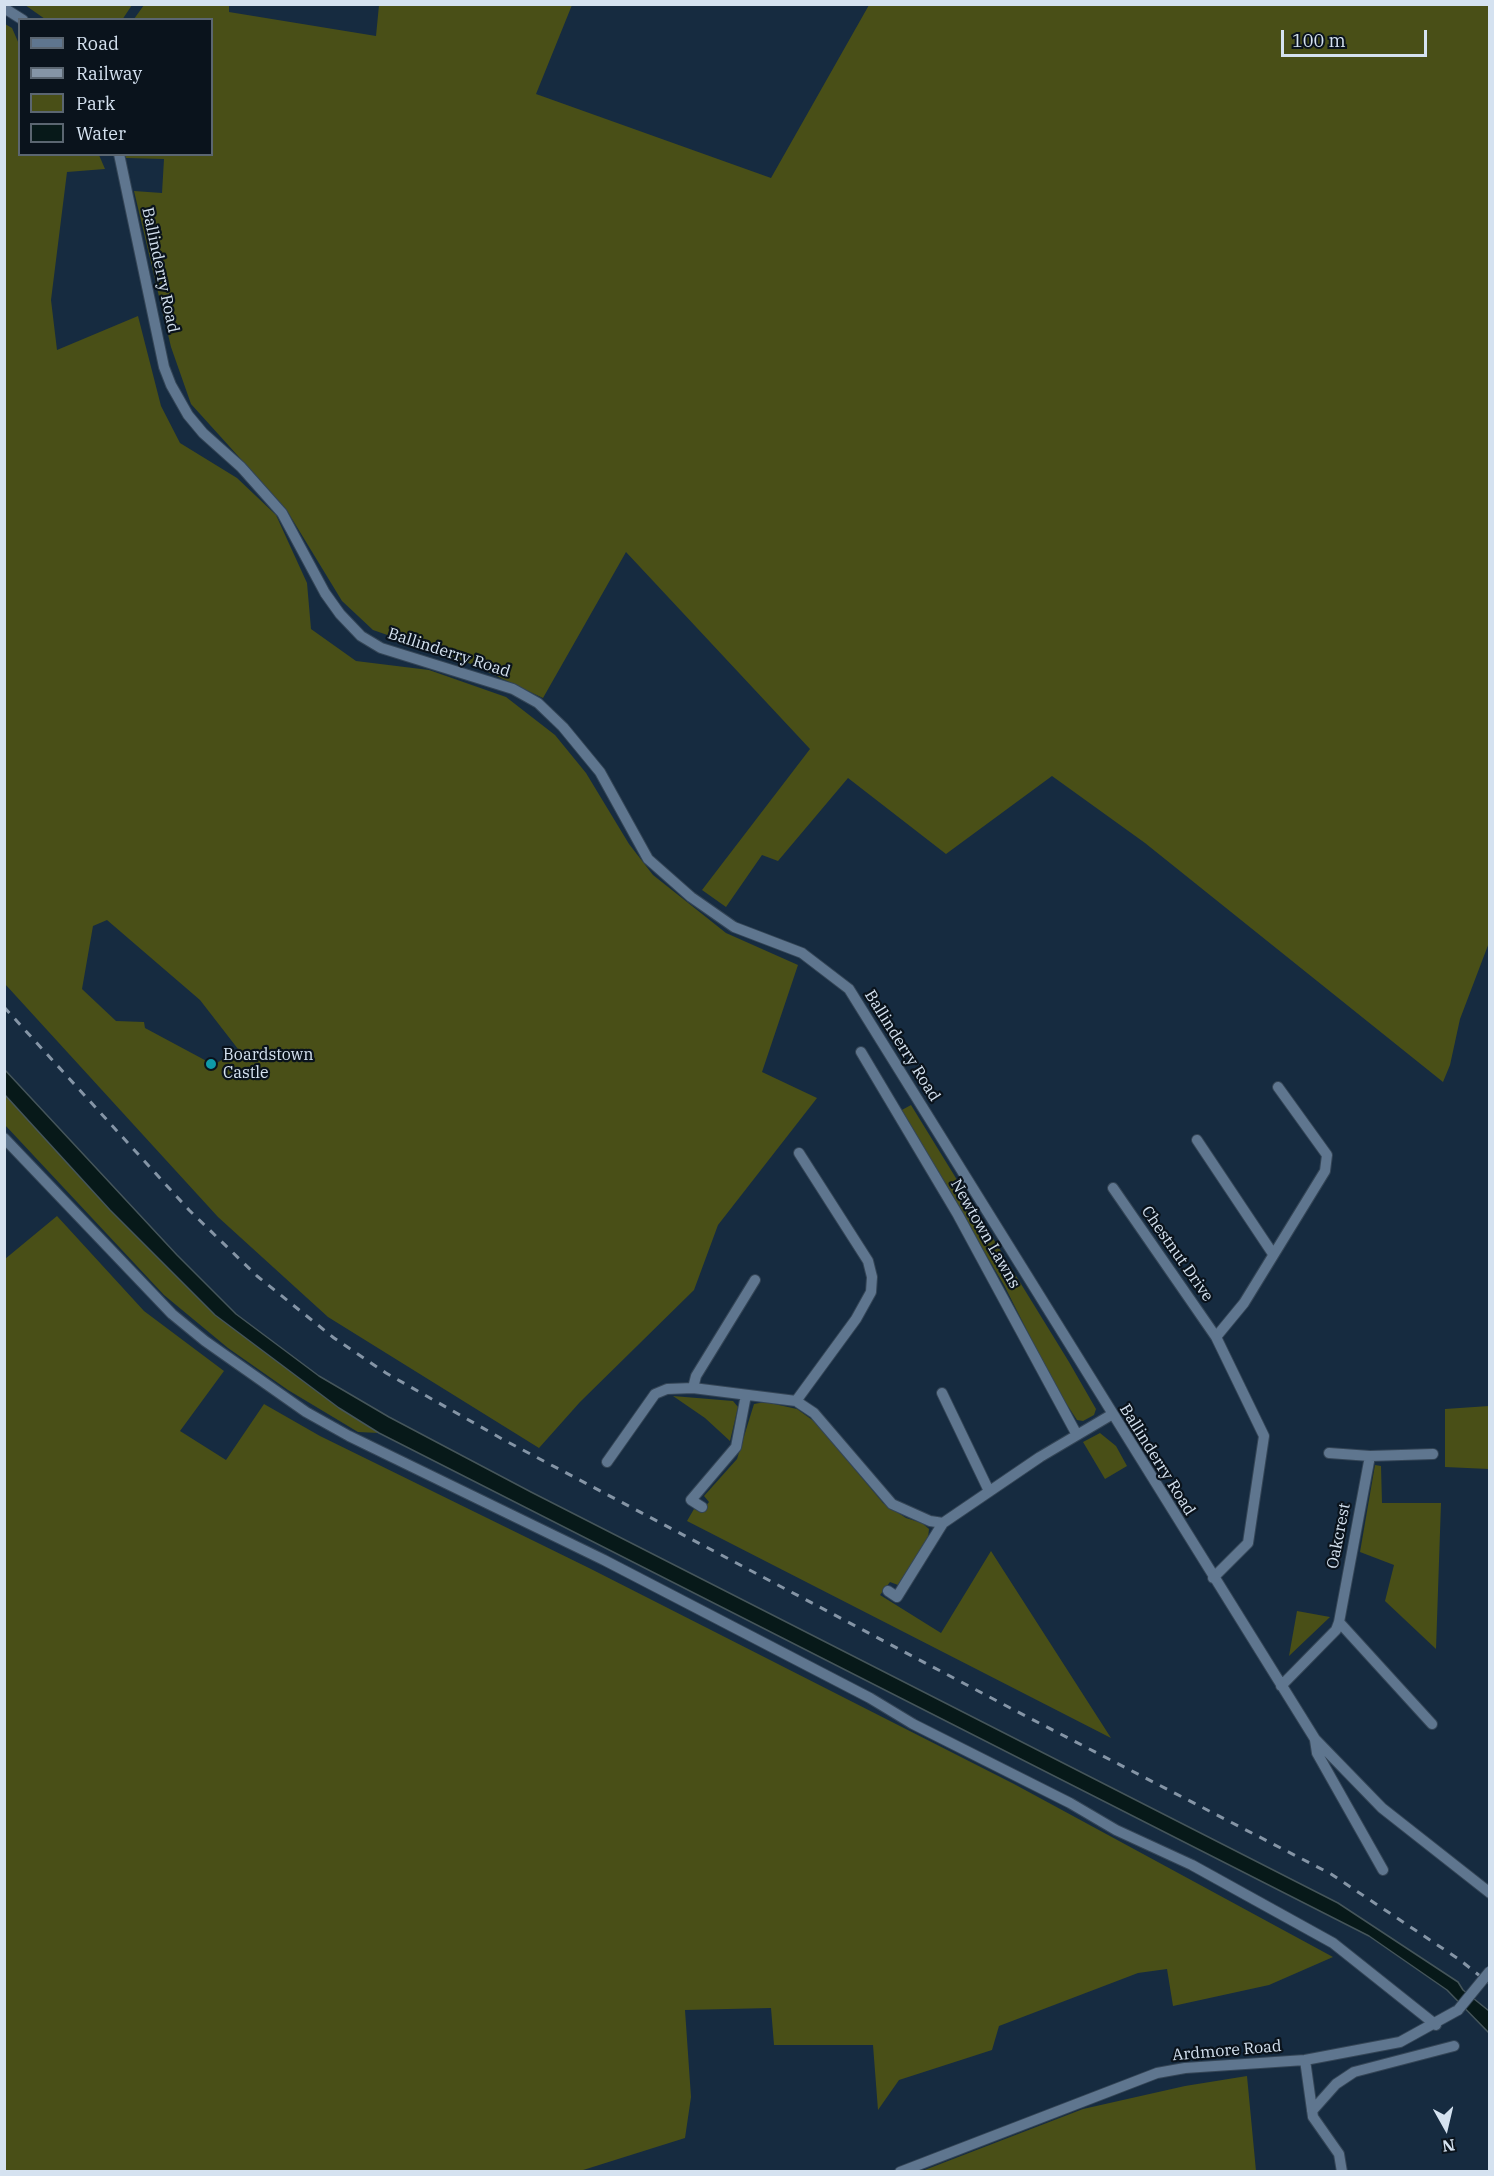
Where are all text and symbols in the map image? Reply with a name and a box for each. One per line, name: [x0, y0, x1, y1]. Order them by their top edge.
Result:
legend: [18, 18, 213, 156]
scale bar: [1284, 18, 1430, 56]
text: 100 m: [1292, 29, 1346, 52]
text: Road: [76, 32, 119, 55]
text: Railway: [76, 62, 142, 85]
text: Park: [76, 92, 115, 115]
text: Water: [76, 122, 126, 145]
street label: Ballinderry Road: [137, 206, 183, 334]
street label: Ballinderry Road: [385, 624, 513, 682]
street label: Ballinderry Road: [860, 987, 944, 1105]
place label: Boardstown Castle: [223, 1045, 313, 1083]
marker: Boardstown Castle: [204, 1057, 218, 1071]
street label: Newtown Lawns: [946, 1176, 1024, 1292]
street label: Chestnut Drive: [1137, 1203, 1217, 1305]
street label: Ballinderry Road: [1115, 1401, 1199, 1519]
street label: Oakcrest: [1323, 1501, 1355, 1571]
street label: Ardmore Road: [1172, 2037, 1282, 2065]
north arrow: [1416, 2098, 1476, 2158]
text: N: [1441, 2135, 1456, 2157]

